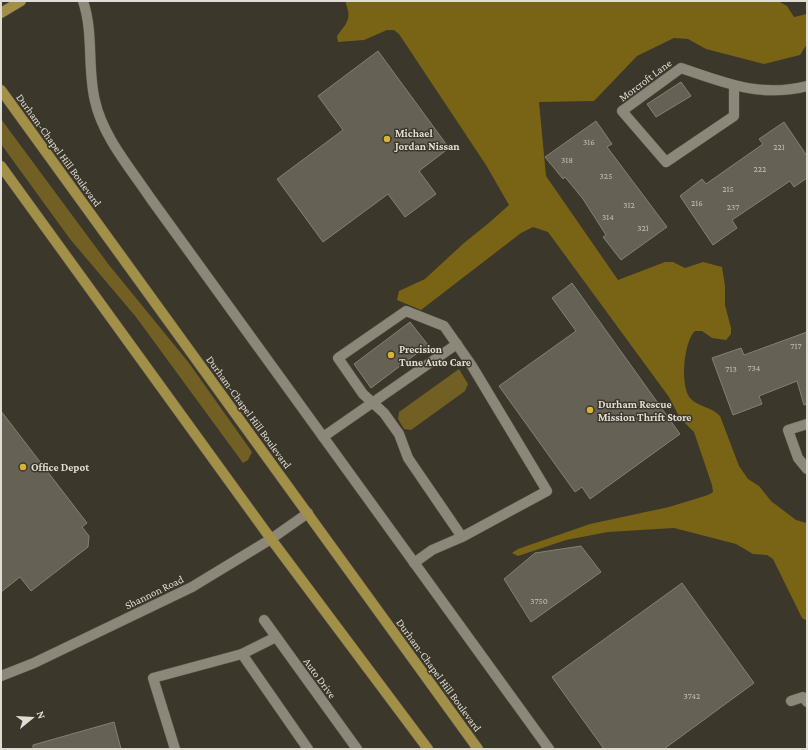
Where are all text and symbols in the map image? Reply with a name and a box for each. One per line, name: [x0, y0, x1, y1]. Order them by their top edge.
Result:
street label: Morcroft Lane: [617, 56, 674, 104]
street label: Durham-Chapel Hill Boulevard: [13, 91, 104, 209]
place label: Michael Jordan Nissan: [394, 127, 460, 152]
marker: Michael Jordan Nissan: [382, 134, 392, 144]
house number: 316: [583, 137, 595, 147]
house number: 221: [773, 142, 785, 152]
house number: 318: [561, 155, 573, 165]
house number: 222: [754, 164, 766, 174]
house number: 325: [600, 171, 612, 181]
house number: 215: [722, 184, 734, 194]
house number: 216: [691, 198, 703, 208]
house number: 312: [623, 200, 635, 210]
house number: 237: [727, 202, 739, 212]
house number: 314: [602, 212, 614, 222]
house number: 321: [637, 223, 649, 233]
house number: 717: [790, 341, 802, 351]
place label: Precision Tune Auto Care: [399, 343, 471, 368]
marker: Precision Tune Auto Care: [386, 350, 396, 360]
street label: Durham-Chapel Hill Boulevard: [203, 353, 294, 471]
house number: 734: [748, 363, 761, 373]
house number: 713: [725, 364, 737, 374]
place label: Durham Rescue Mission Thrift Store: [598, 398, 691, 423]
marker: Durham Rescue Mission Thrift Store: [585, 405, 595, 415]
place label: Office Depot: [31, 461, 89, 473]
marker: Office Depot: [18, 462, 28, 472]
street label: Shannon Road: [123, 573, 185, 611]
house number: 3750: [530, 596, 548, 606]
street label: Durham-Chapel Hill Boulevard: [393, 616, 484, 734]
street label: Auto Drive: [301, 655, 339, 701]
house number: 3742: [684, 691, 700, 701]
north arrow: [12, 698, 52, 738]
text: N: [35, 709, 49, 721]

